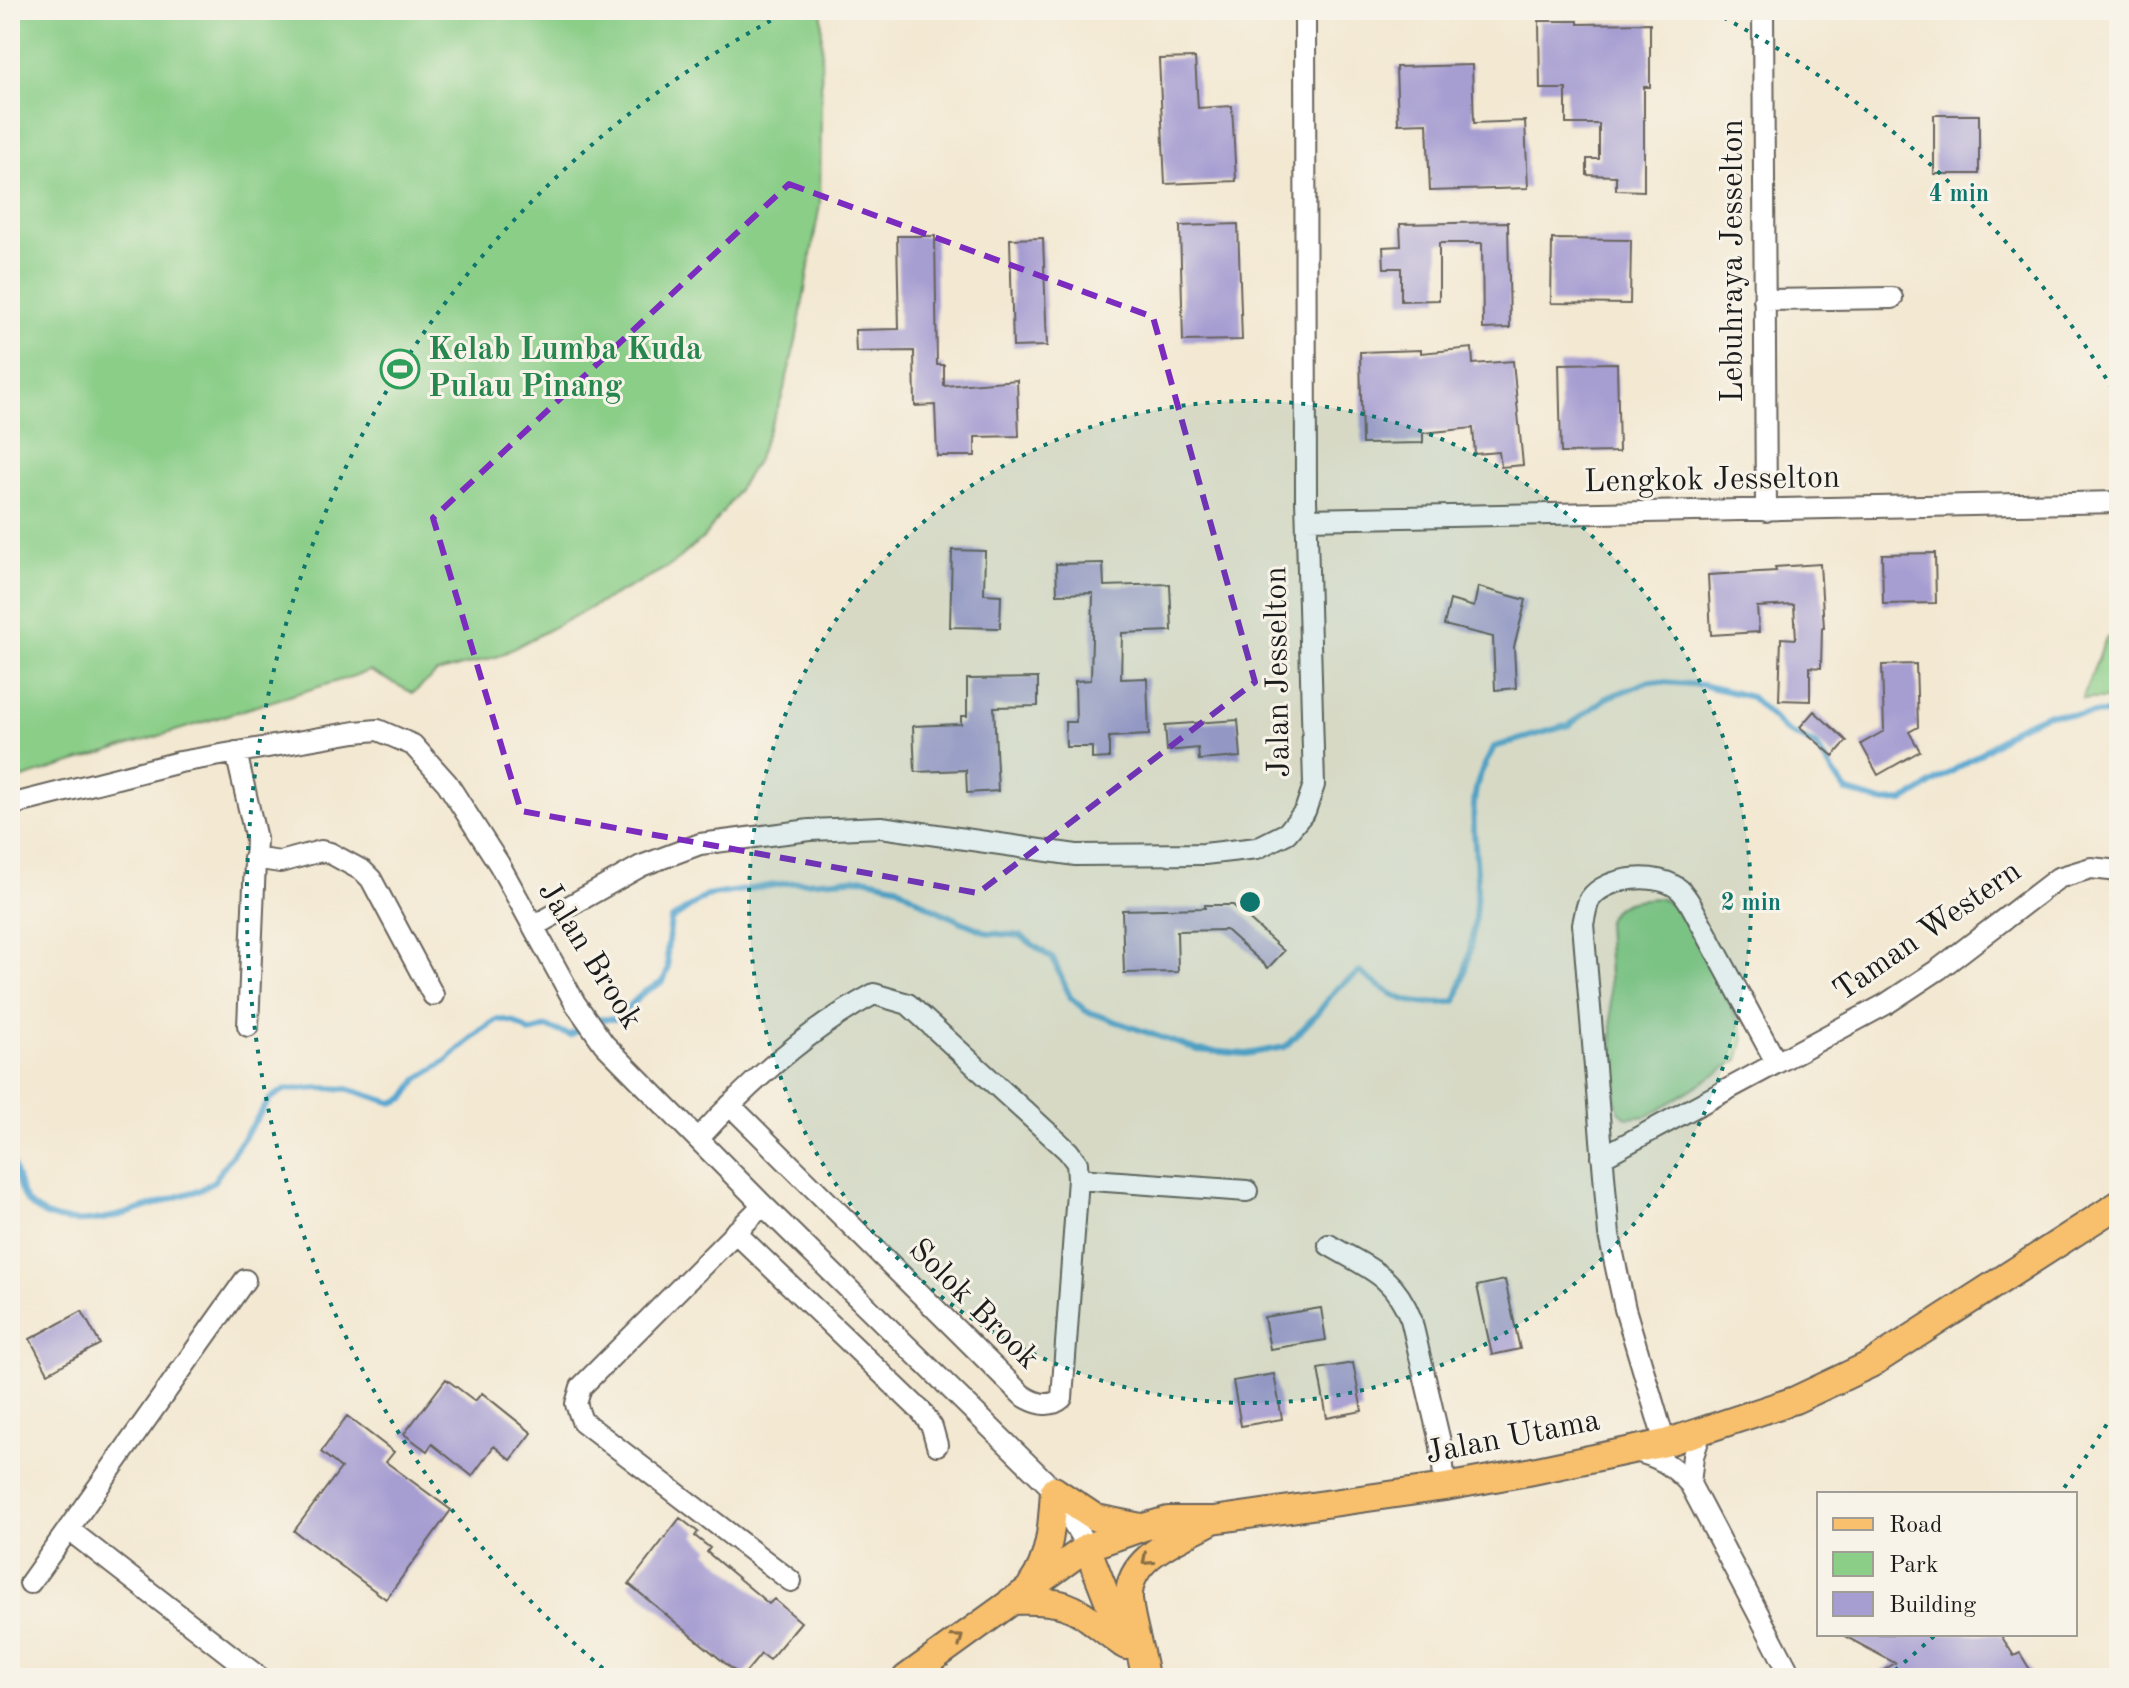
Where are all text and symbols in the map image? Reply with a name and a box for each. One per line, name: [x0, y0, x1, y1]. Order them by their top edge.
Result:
street label: Lebuhraya Jesselton: [1718, 119, 1750, 403]
text: 4 min: [1929, 183, 1989, 207]
place label: Kelab Lumba Kuda Pulau Pinang: [428, 335, 702, 404]
sports icon: Kelab Lumba Kuda Pulau Pinang: [379, 348, 421, 390]
street label: Lengkok Jesselton: [1584, 463, 1840, 499]
street label: Jalan Jesselton: [1261, 566, 1297, 778]
street label: Taman Western: [1829, 856, 2027, 1008]
street label: Jalan Brook: [531, 877, 647, 1035]
centre of rings: [1236, 888, 1264, 916]
text: 2 min: [1721, 892, 1781, 916]
street label: Solok Brook: [902, 1234, 1044, 1376]
street label: Jalan Utama: [1423, 1405, 1603, 1471]
legend: [1817, 1492, 2077, 1636]
text: Road: [1889, 1514, 1942, 1538]
one-way arrow: [1142, 1551, 1156, 1565]
text: Park: [1889, 1554, 1938, 1578]
text: Building: [1889, 1594, 1976, 1618]
one-way arrow: [949, 1634, 963, 1648]

